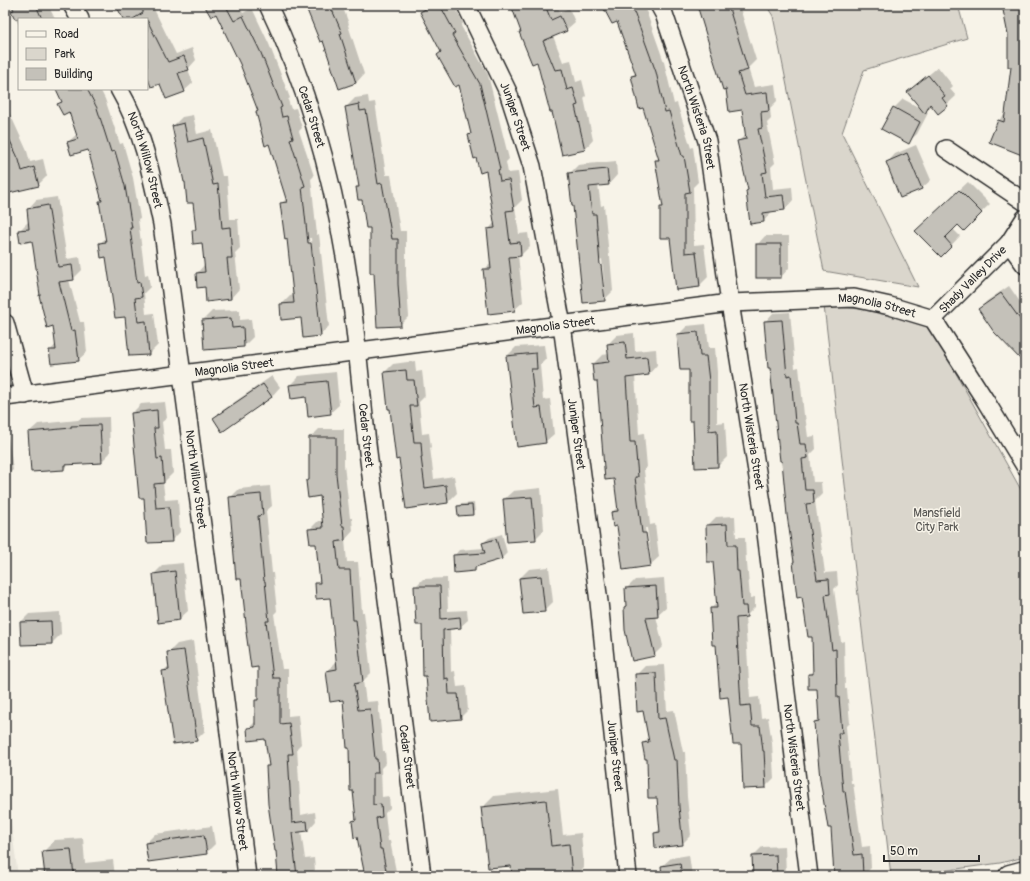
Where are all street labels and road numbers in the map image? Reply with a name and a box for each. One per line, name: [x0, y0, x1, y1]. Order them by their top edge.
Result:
street label: North Wisteria Street: [674, 64, 718, 170]
street label: Juniper Street: [496, 79, 534, 153]
street label: Cedar Street: [294, 84, 328, 150]
street label: North Willow Street: [124, 110, 165, 210]
street label: Shady Valley Drive: [936, 243, 1010, 317]
street label: Magnolia Street: [838, 291, 918, 321]
street label: Magnolia Street: [515, 314, 596, 339]
street label: Magnolia Street: [194, 355, 275, 380]
street label: North Wisteria Street: [735, 382, 767, 491]
street label: Juniper Street: [564, 397, 588, 471]
street label: Cedar Street: [355, 403, 377, 468]
street label: North Willow Street: [181, 429, 209, 530]
street label: North Wisteria Street: [780, 703, 808, 812]
street label: Juniper Street: [604, 719, 626, 792]
street label: Cedar Street: [395, 724, 418, 790]
street label: North Willow Street: [223, 750, 251, 851]

